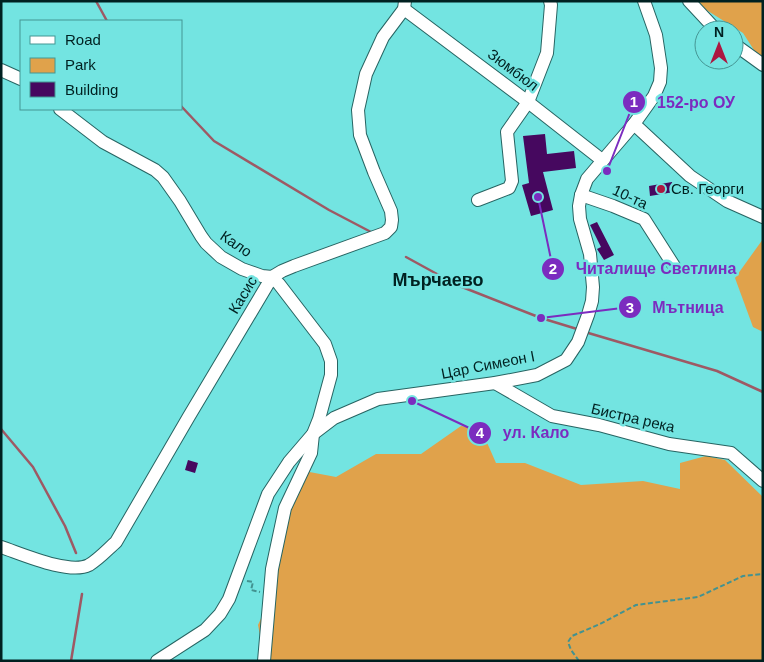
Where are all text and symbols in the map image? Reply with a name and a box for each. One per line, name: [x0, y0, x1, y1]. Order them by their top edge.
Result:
legend: [20, 20, 182, 110]
north arrow: [694, 20, 744, 70]
text: N: [714, 24, 724, 40]
text: Road: [65, 31, 101, 48]
street label: Зюмбюл: [485, 45, 542, 94]
text: Park: [65, 56, 96, 73]
text: Building: [65, 81, 118, 98]
callout: 152-ро ОУ: [622, 87, 745, 118]
text: 1: [630, 93, 638, 110]
text: 152-ро ОУ: [657, 94, 736, 111]
place label: Св. Георги: [671, 180, 744, 197]
street label: 10-та: [610, 181, 651, 212]
marker: Св. Георги: [655, 183, 667, 195]
street label: Кало: [217, 227, 255, 260]
callout: Читалище Светлина: [540, 253, 746, 284]
text: 2: [549, 260, 557, 277]
text: Читалище Светлина: [576, 260, 736, 277]
district label: Мърчаево: [393, 270, 483, 290]
street label: Касис: [225, 273, 261, 316]
callout: Мътница: [617, 292, 734, 323]
text: 3: [626, 299, 634, 316]
text: Мътница: [652, 299, 724, 316]
street label: Цар Симеон I: [440, 347, 536, 382]
street label: Бистра река: [590, 400, 677, 436]
callout: ул. Кало: [468, 417, 579, 448]
text: 4: [476, 424, 485, 441]
text: ул. Кало: [503, 424, 569, 441]

